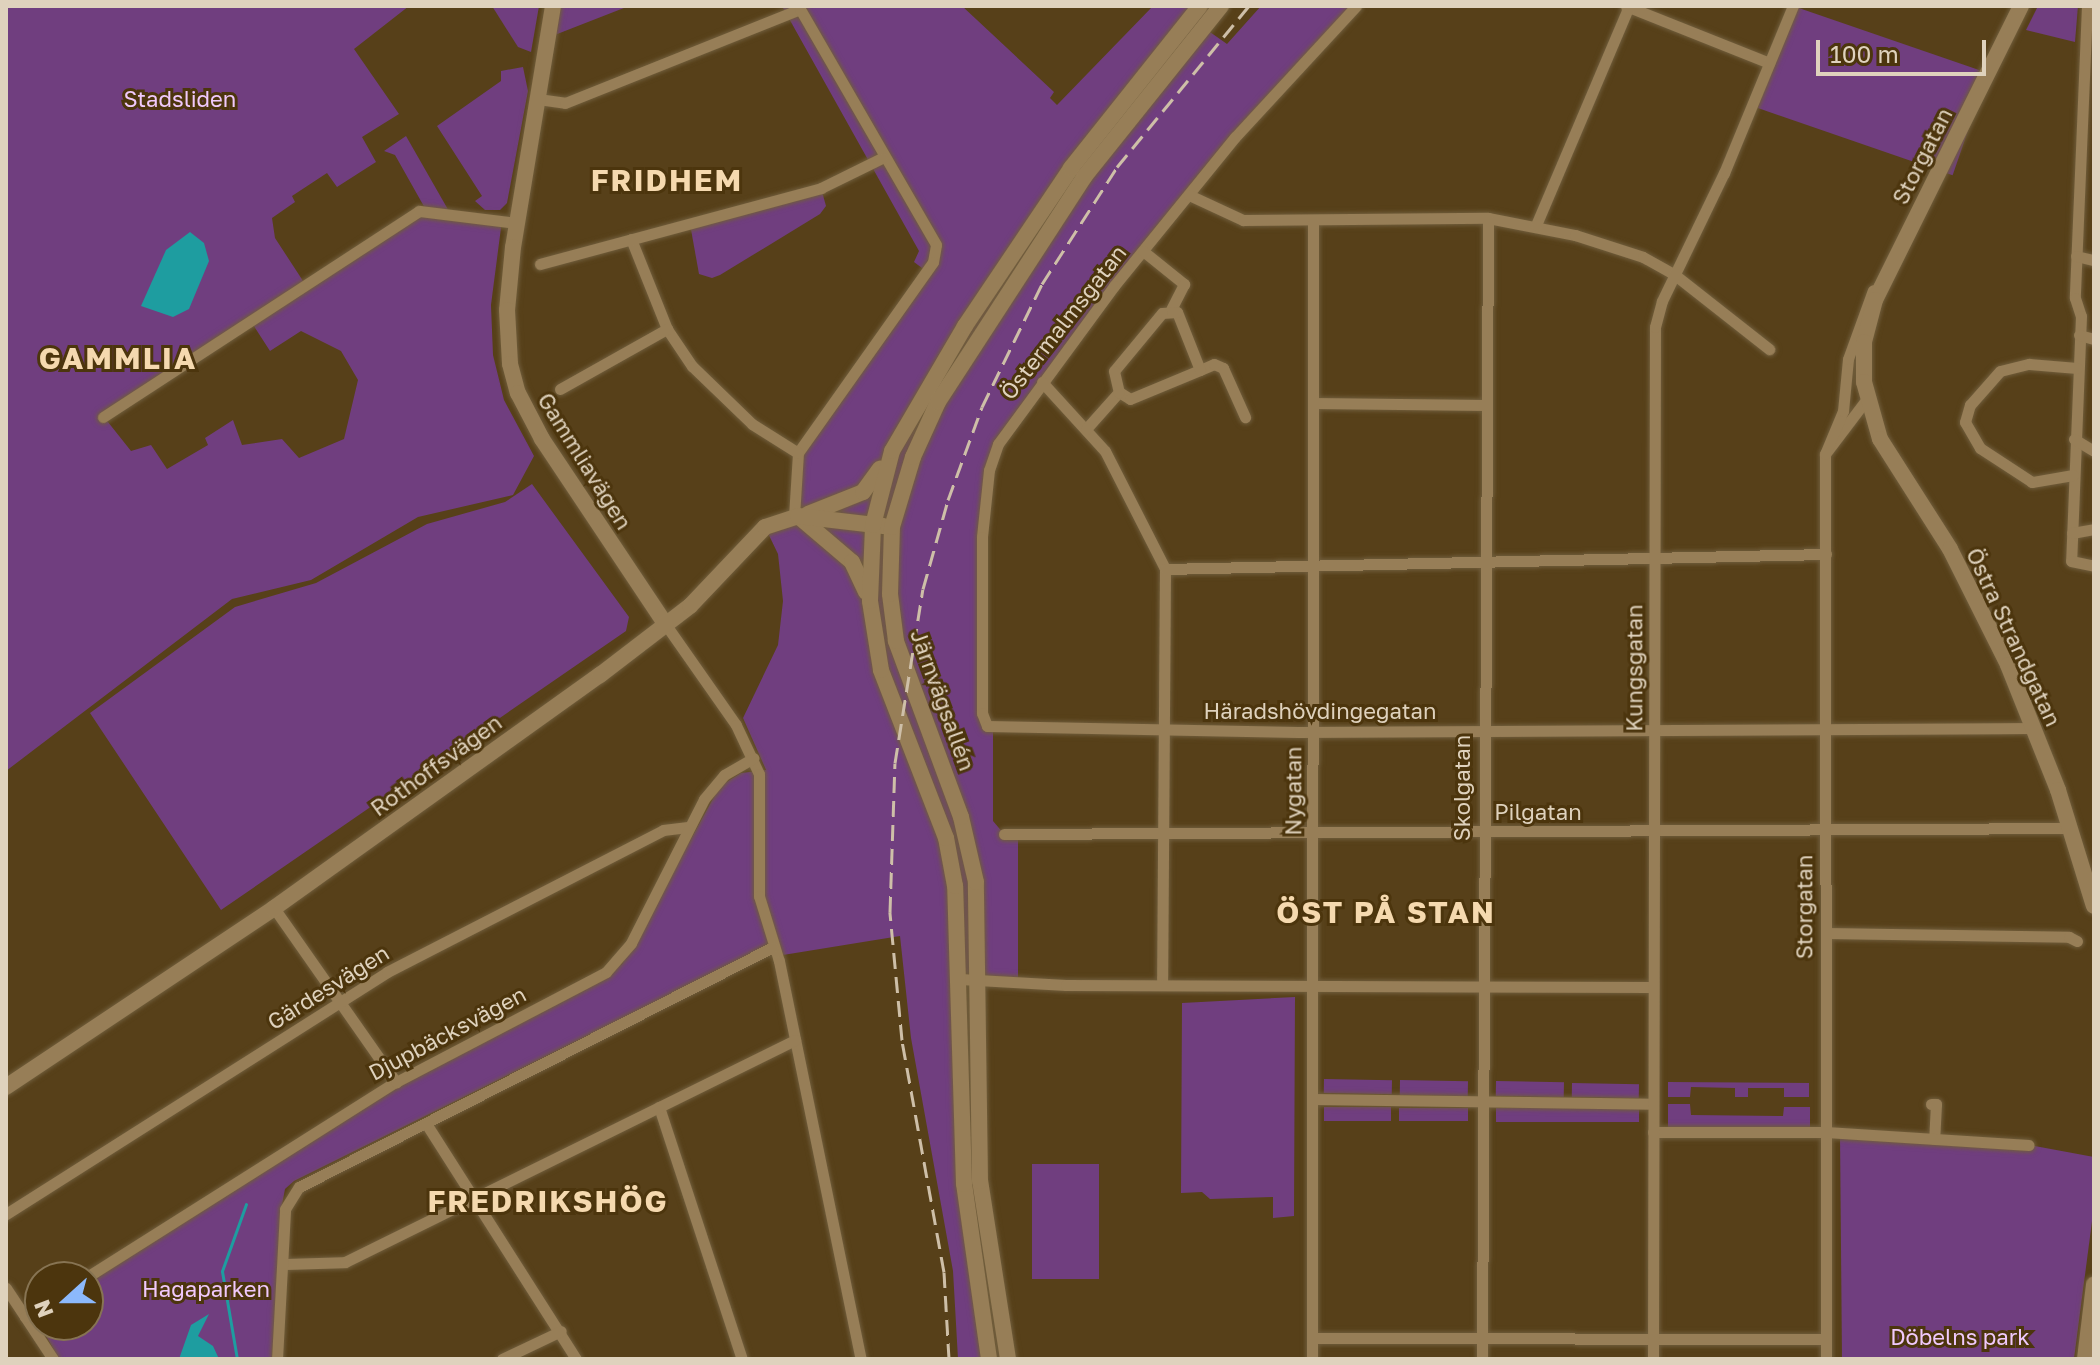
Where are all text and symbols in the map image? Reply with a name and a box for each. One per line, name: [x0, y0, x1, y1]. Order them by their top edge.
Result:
scale bar: [1820, 24, 1990, 74]
text: 100 m: [1830, 39, 1899, 68]
park label: Stadsliden: [124, 86, 236, 112]
street label: Storgatan: [1887, 103, 1957, 209]
district label: FRIDHEM: [591, 162, 743, 198]
street label: Östermalmsgatan: [995, 240, 1131, 404]
district label: GAMMLIA: [39, 340, 197, 376]
street label: Gammliavägen: [532, 388, 638, 534]
street label: Östra Strandgatan: [1961, 544, 2067, 730]
street label: Kungsgatan: [1621, 604, 1647, 732]
street label: Järnvägsallén: [905, 626, 981, 774]
street label: Häradshövdingegatan: [1203, 698, 1437, 724]
street label: Rothoffsvägen: [365, 709, 507, 821]
street label: Skolgatan: [1449, 735, 1475, 841]
street label: Nygatan: [1280, 746, 1306, 836]
street label: Pilgatan: [1494, 799, 1582, 825]
street label: Storgatan: [1791, 855, 1817, 959]
district label: ÖST PÅ STAN: [1276, 894, 1496, 930]
street label: Gärdesvägen: [262, 939, 394, 1035]
street label: Djupbäcksvägen: [364, 980, 530, 1086]
district label: FREDRIKSHÖG: [427, 1183, 669, 1219]
north arrow: [24, 1261, 104, 1341]
park label: Hagaparken: [142, 1276, 270, 1302]
text: N: [27, 1296, 59, 1322]
park label: Döbelns park: [1890, 1324, 2030, 1350]

